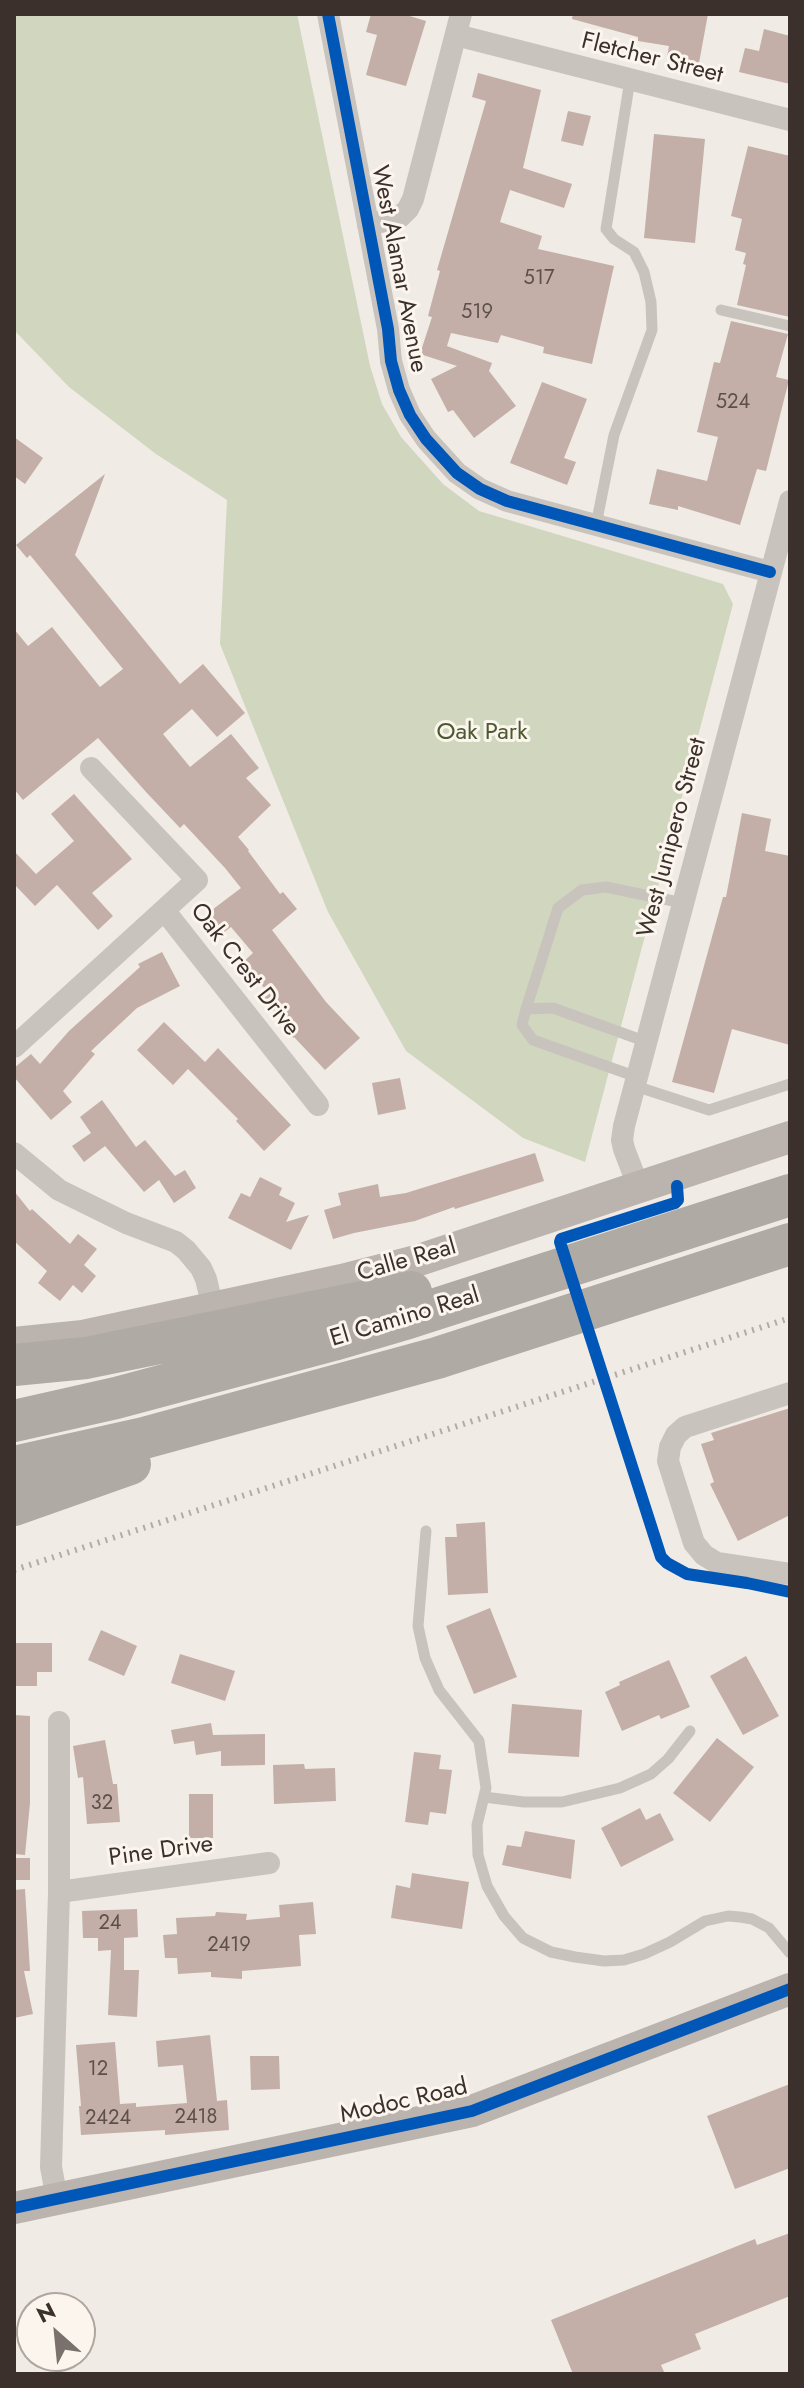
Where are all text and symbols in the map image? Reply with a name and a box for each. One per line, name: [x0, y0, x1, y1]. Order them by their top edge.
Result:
street label: Fletcher Street: [578, 28, 726, 90]
street label: West Alamar Avenue: [364, 163, 432, 375]
house number: 517: [524, 267, 554, 291]
house number: 519: [461, 301, 493, 325]
house number: 524: [716, 391, 750, 415]
park label: Oak Park: [436, 719, 528, 747]
street label: West Junipero Street: [632, 735, 714, 941]
street label: Oak Crest Drive: [183, 898, 305, 1042]
street label: Calle Real: [354, 1233, 460, 1289]
street label: El Camino Real: [327, 1282, 483, 1354]
house number: 32: [91, 1792, 113, 1816]
street label: Pine Drive: [107, 1830, 215, 1874]
house number: 24: [98, 1912, 122, 1936]
house number: 2419: [207, 1934, 251, 1958]
house number: 12: [88, 2058, 108, 2082]
street label: Modoc Road: [338, 2073, 470, 2131]
house number: 2418: [175, 2106, 217, 2130]
house number: 2424: [85, 2107, 131, 2131]
north arrow: [16, 2292, 96, 2372]
text: N: [31, 2294, 61, 2331]

